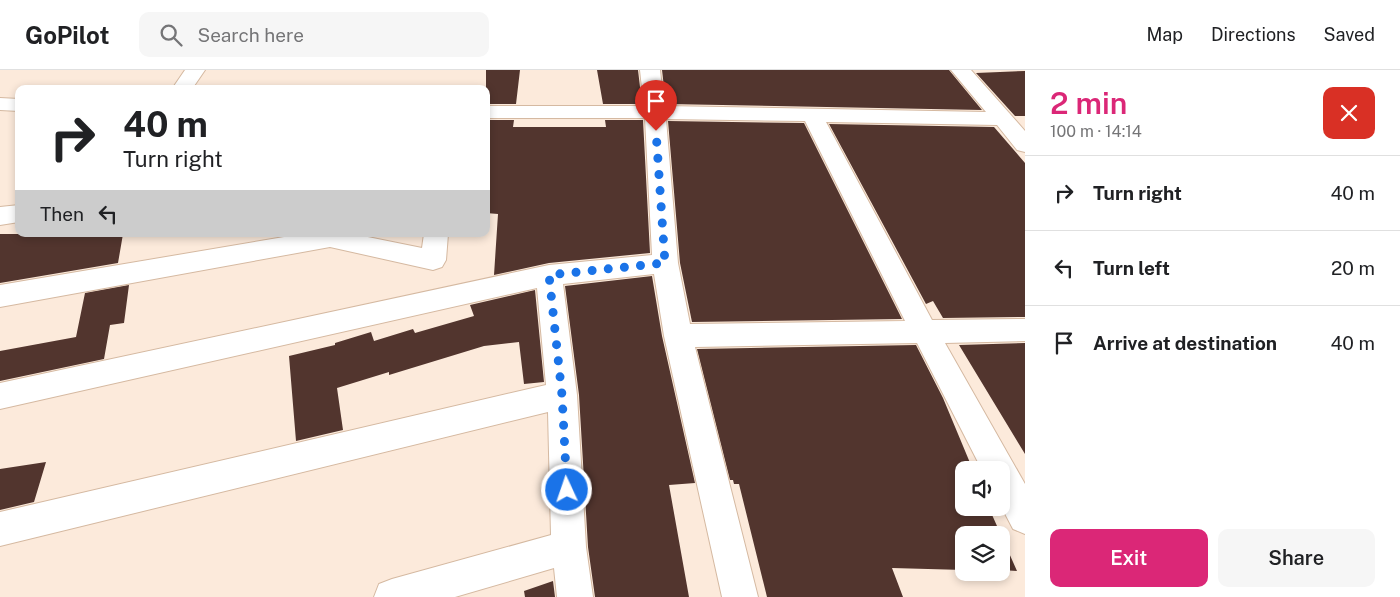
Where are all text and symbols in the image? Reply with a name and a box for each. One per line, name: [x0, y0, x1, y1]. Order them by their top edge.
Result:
search box: [139, 12, 489, 57]
text: GoPilot: [25, 21, 109, 49]
icon: search: [157, 21, 185, 49]
text: Search here: [197, 24, 304, 46]
text: Map: [1146, 24, 1183, 45]
text: Directions: [1211, 24, 1296, 45]
text: Saved: [1324, 24, 1375, 45]
pin: [635, 80, 677, 131]
text: 2 min: [1050, 85, 1127, 121]
icon: arrive: [642, 87, 670, 115]
button: close: [1323, 87, 1375, 139]
text: 40 m: [123, 104, 208, 145]
icon: right: [40, 105, 105, 170]
text: 100 m · 14:14: [1050, 122, 1142, 141]
text: Turn right: [123, 146, 223, 172]
icon: right: [1050, 179, 1078, 207]
text: Turn right: [1093, 182, 1182, 204]
text: 40 m: [1330, 182, 1375, 204]
icon: left: [94, 200, 122, 228]
text: Then: [40, 203, 84, 225]
icon: left: [1050, 254, 1078, 282]
text: Turn left: [1093, 257, 1170, 279]
text: 20 m: [1331, 257, 1375, 279]
icon: arrive: [1050, 329, 1078, 357]
text: Arrive at destination: [1093, 332, 1277, 354]
text: 40 m: [1330, 332, 1375, 354]
map controls: [955, 461, 1010, 581]
button: sound: [955, 461, 1010, 516]
position arrow: [540, 463, 592, 515]
button: layers: [955, 526, 1010, 581]
button: Exit: [1050, 529, 1208, 587]
button: Share: [1218, 529, 1375, 587]

